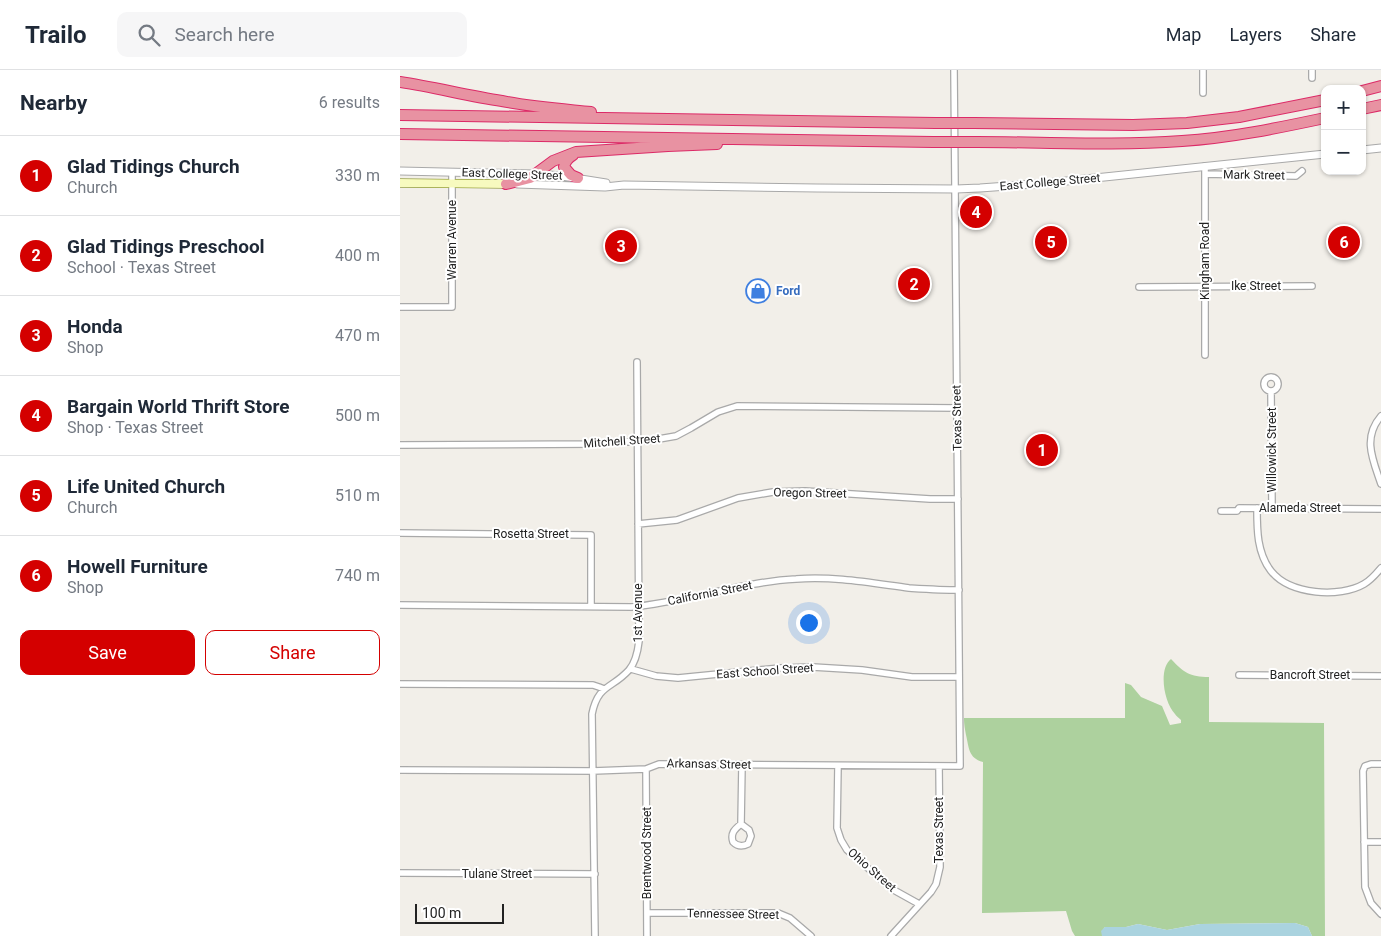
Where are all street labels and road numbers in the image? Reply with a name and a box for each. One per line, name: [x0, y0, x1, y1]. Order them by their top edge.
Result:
street label: East College Street: [461, 165, 563, 183]
street label: Mark Street: [1223, 167, 1285, 183]
street label: East College Street: [999, 171, 1101, 193]
street label: Warren Avenue: [445, 200, 459, 280]
street label: Kingham Road: [1198, 222, 1212, 300]
street label: Ike Street: [1231, 279, 1281, 293]
street label: Texas Street: [949, 385, 965, 451]
street label: Willowick Street: [1265, 407, 1279, 493]
street label: Mitchell Street: [583, 431, 661, 451]
street label: Oregon Street: [773, 485, 847, 501]
street label: Alameda Street: [1259, 501, 1341, 515]
street label: Rosetta Street: [493, 527, 569, 541]
street label: California Street: [666, 578, 754, 608]
street label: 1st Avenue: [631, 583, 645, 643]
street label: East School Street: [716, 661, 814, 681]
street label: Bancroft Street: [1270, 668, 1350, 682]
street label: Arkansas Street: [667, 756, 752, 772]
street label: Texas Street: [932, 797, 946, 863]
street label: Brentwood Street: [640, 807, 654, 899]
street label: Ohio Street: [845, 845, 899, 895]
street label: Tulane Street: [462, 867, 532, 881]
street label: Tennessee Street: [687, 906, 779, 922]

